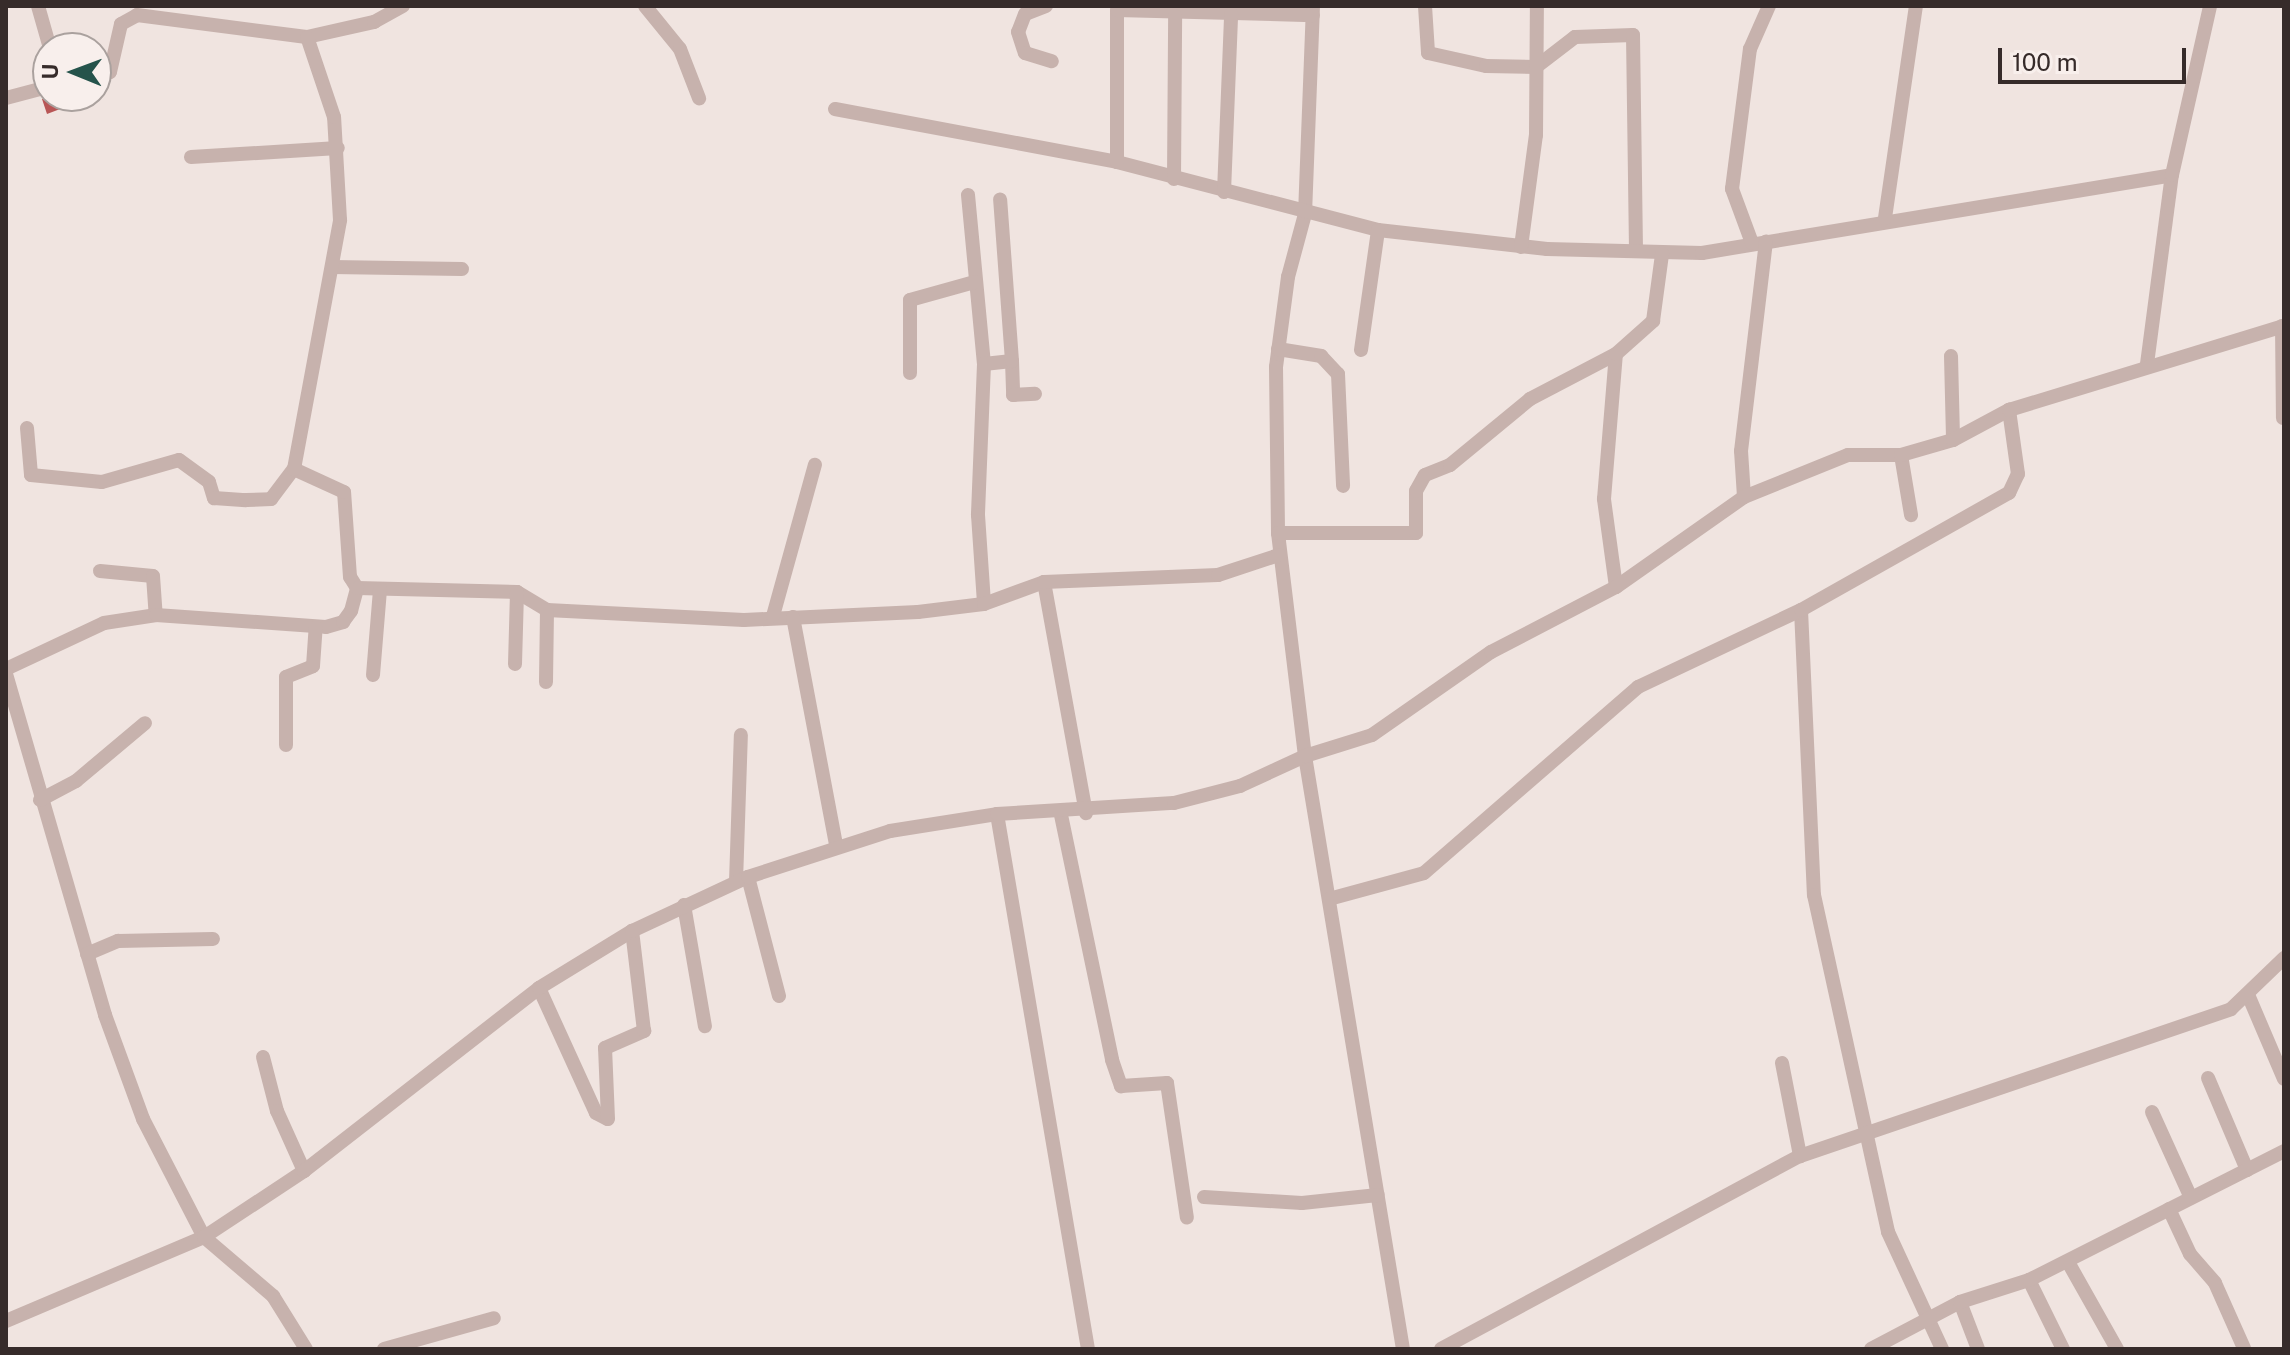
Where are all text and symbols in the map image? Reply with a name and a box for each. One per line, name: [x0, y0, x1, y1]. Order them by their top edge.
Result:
north arrow: [32, 32, 112, 112]
scale bar: [2002, 32, 2190, 82]
text: 100 m: [2012, 48, 2078, 76]
text: U: [37, 63, 63, 80]

